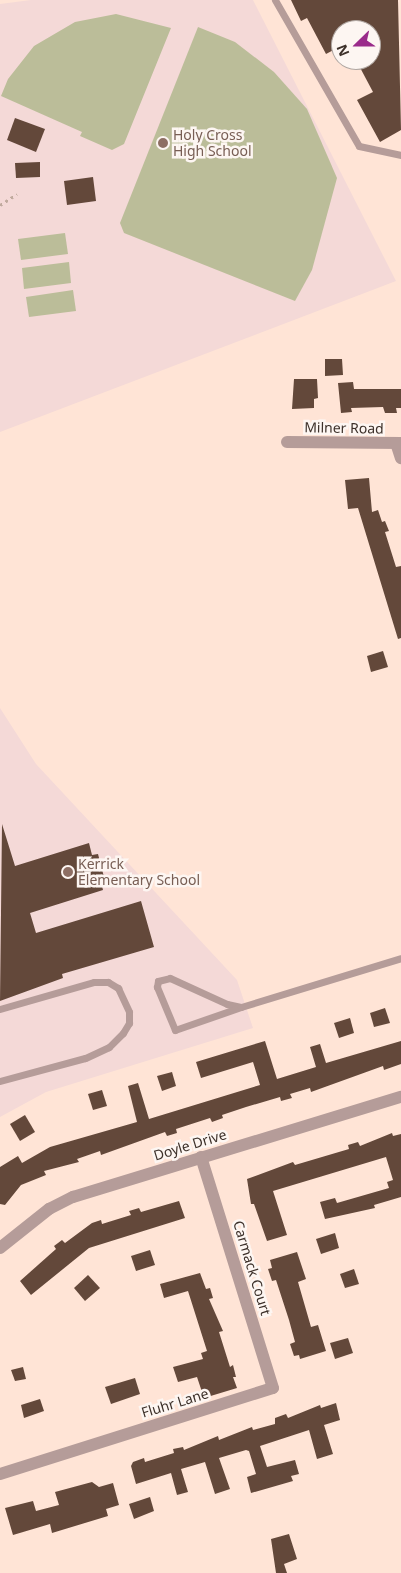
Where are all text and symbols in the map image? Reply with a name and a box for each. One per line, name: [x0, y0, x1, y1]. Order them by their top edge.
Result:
north arrow: [331, 20, 381, 70]
text: N: [332, 42, 354, 59]
place label: Holy Cross High School: [173, 127, 251, 160]
marker: Holy Cross High School: [157, 137, 169, 149]
street label: Milner Road: [304, 419, 384, 437]
place label: Kerrick Elementary School: [78, 856, 200, 889]
marker: Kerrick Elementary School: [62, 866, 74, 878]
street label: Doyle Drive: [152, 1126, 228, 1164]
street label: Carmack Court: [230, 1219, 274, 1317]
street label: Fluhr Lane: [139, 1385, 211, 1421]

